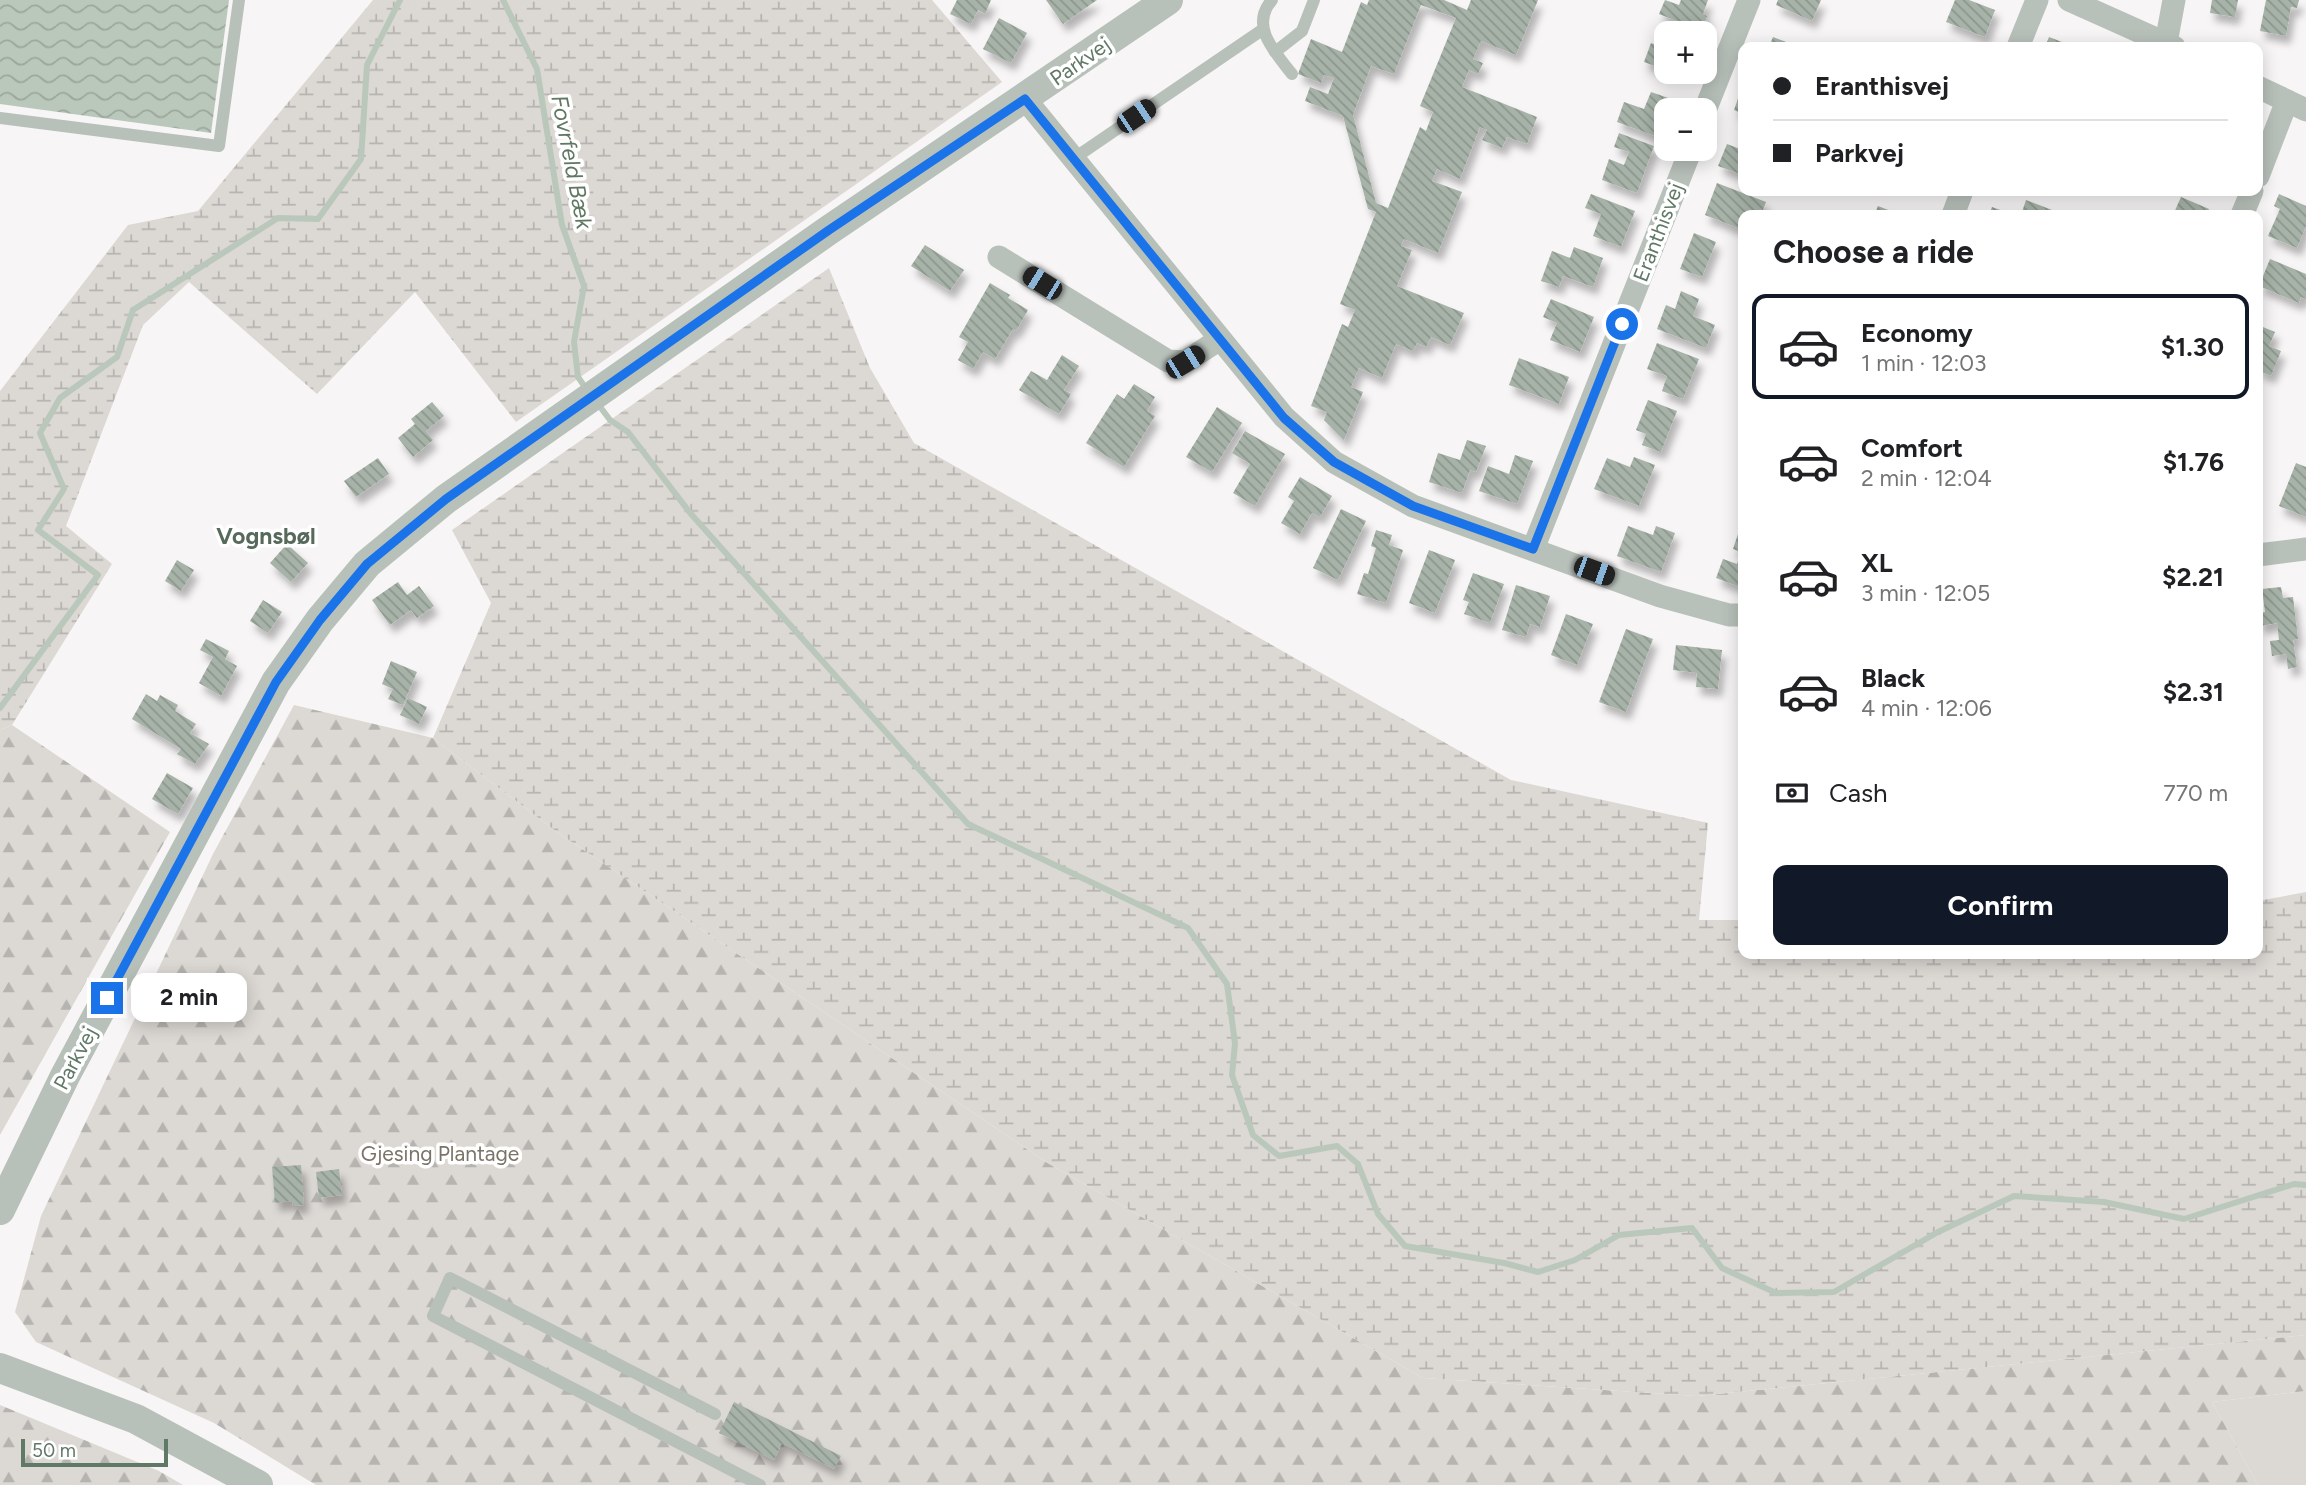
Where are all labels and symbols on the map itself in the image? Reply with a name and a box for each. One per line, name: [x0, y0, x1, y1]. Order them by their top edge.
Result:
street label: Parkvej: [1045, 31, 1115, 91]
water label: Fovrfeld Bæk: [545, 93, 599, 232]
car: [1113, 96, 1160, 136]
street label: Eranthisvej: [1628, 179, 1688, 285]
car: [1019, 263, 1066, 303]
route start: [1606, 308, 1638, 340]
car: [1162, 342, 1209, 382]
district label: Vognsbøl: [216, 522, 316, 550]
car: [1571, 554, 1618, 588]
callout: 2 min: [132, 974, 247, 1023]
route end: [91, 982, 123, 1014]
street label: Parkvej: [48, 1022, 102, 1094]
park label: Gjesing Plantage: [361, 1141, 519, 1166]
scale bar: [21, 1436, 168, 1468]

